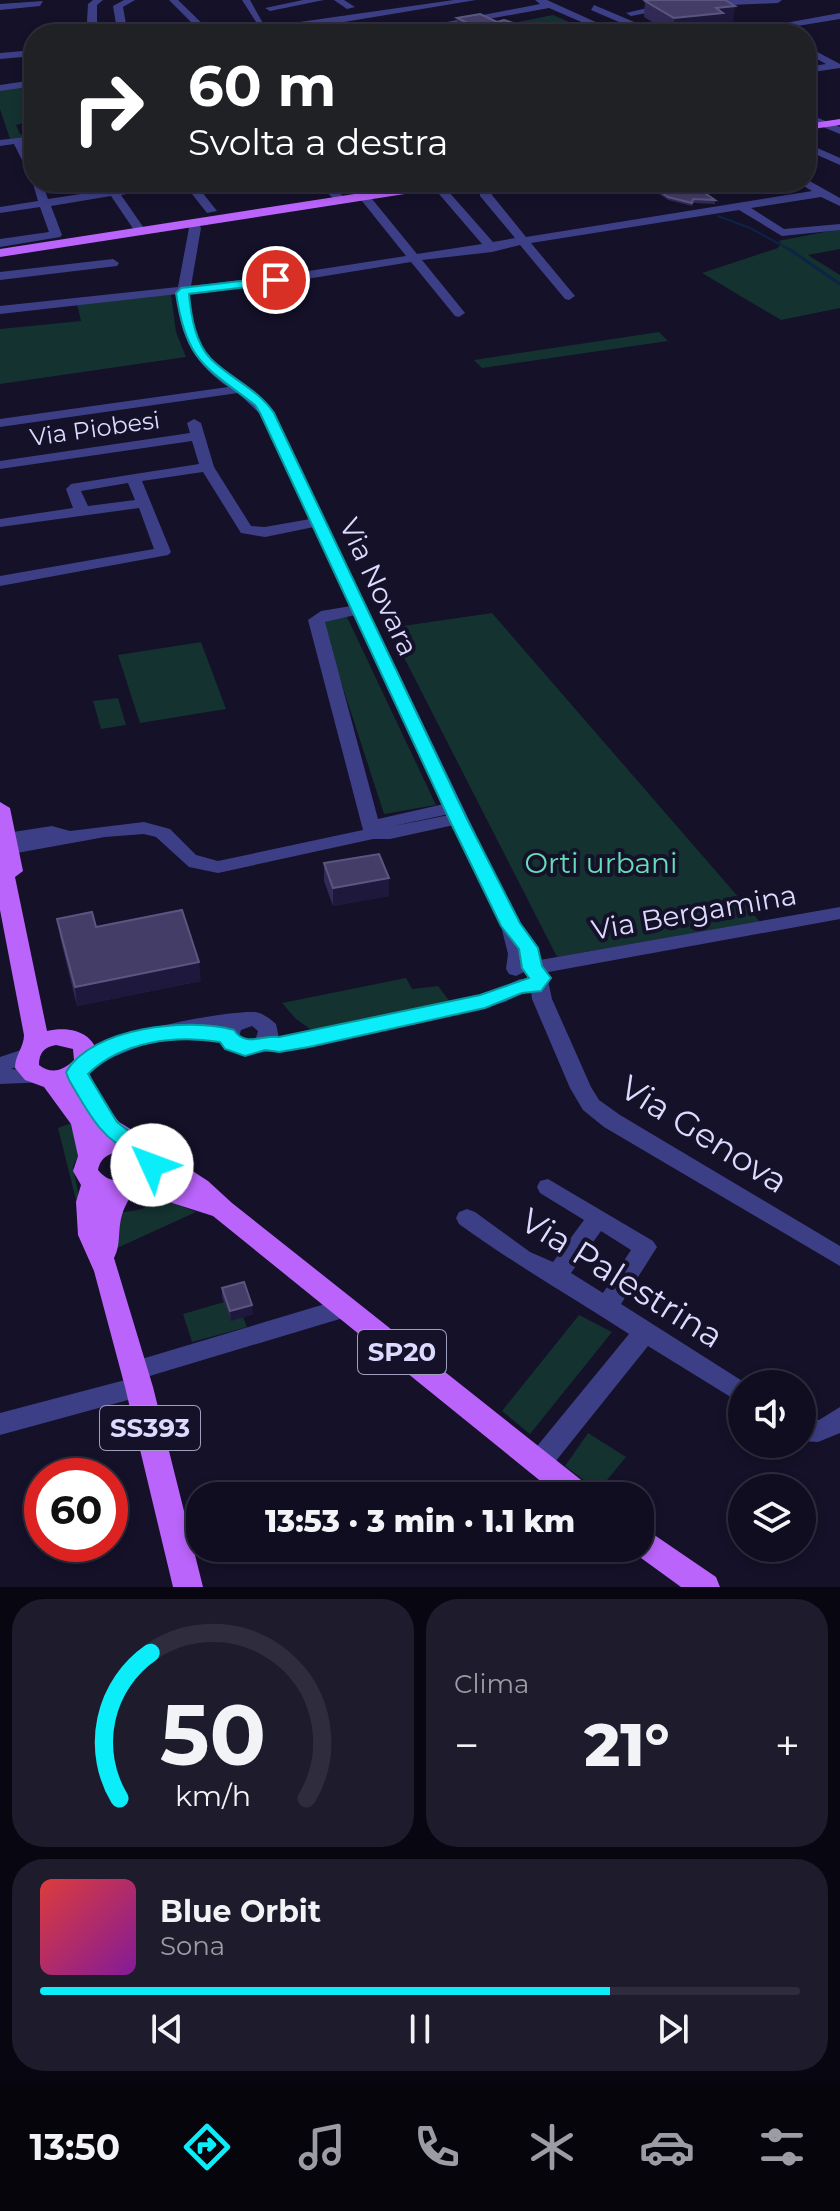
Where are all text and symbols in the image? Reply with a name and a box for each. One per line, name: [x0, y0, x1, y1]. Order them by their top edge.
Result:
text: 60 m: [188, 52, 336, 120]
icon: right: [56, 56, 160, 160]
text: Svolta a destra: [188, 120, 448, 164]
pin: [242, 246, 310, 314]
icon: arrive: [254, 258, 298, 302]
street label: Via Piobesi: [28, 405, 162, 452]
street label: Via Novara: [332, 513, 426, 661]
park label: Orti urbani: [524, 846, 678, 880]
street label: Via Bergamina: [589, 877, 799, 947]
street label: Via Genova: [612, 1066, 796, 1202]
position arrow: [110, 1123, 194, 1207]
street label: Via Palestrina: [513, 1199, 731, 1357]
road number: SP20: [358, 1330, 446, 1374]
map controls: [728, 1370, 816, 1562]
button: sound: [728, 1370, 816, 1458]
road number: SS393: [100, 1406, 200, 1450]
speed limit sign: 60: [24, 1458, 128, 1562]
button: layers: [728, 1474, 816, 1562]
text: 13:53 · 3 min · 1.1 km: [265, 1503, 575, 1540]
text: Clima: [454, 1668, 529, 1700]
text: 50: [160, 1684, 266, 1786]
text: 21°: [584, 1708, 670, 1781]
text: −: [454, 1718, 479, 1772]
text: +: [775, 1718, 800, 1772]
text: km/h: [175, 1778, 251, 1813]
text: Blue Orbit: [160, 1893, 321, 1930]
text: Sona: [160, 1930, 225, 1962]
icon: previous: [145, 2007, 189, 2051]
icon: pause: [398, 2007, 442, 2051]
icon: next: [651, 2007, 695, 2051]
icon: directions: [179, 2119, 235, 2175]
icon: music: [294, 2119, 350, 2175]
icon: phone: [409, 2119, 465, 2175]
icon: climate: [524, 2119, 580, 2175]
icon: car: [639, 2119, 695, 2175]
icon: filters: [754, 2119, 810, 2175]
text: 13:50: [30, 2125, 120, 2169]

